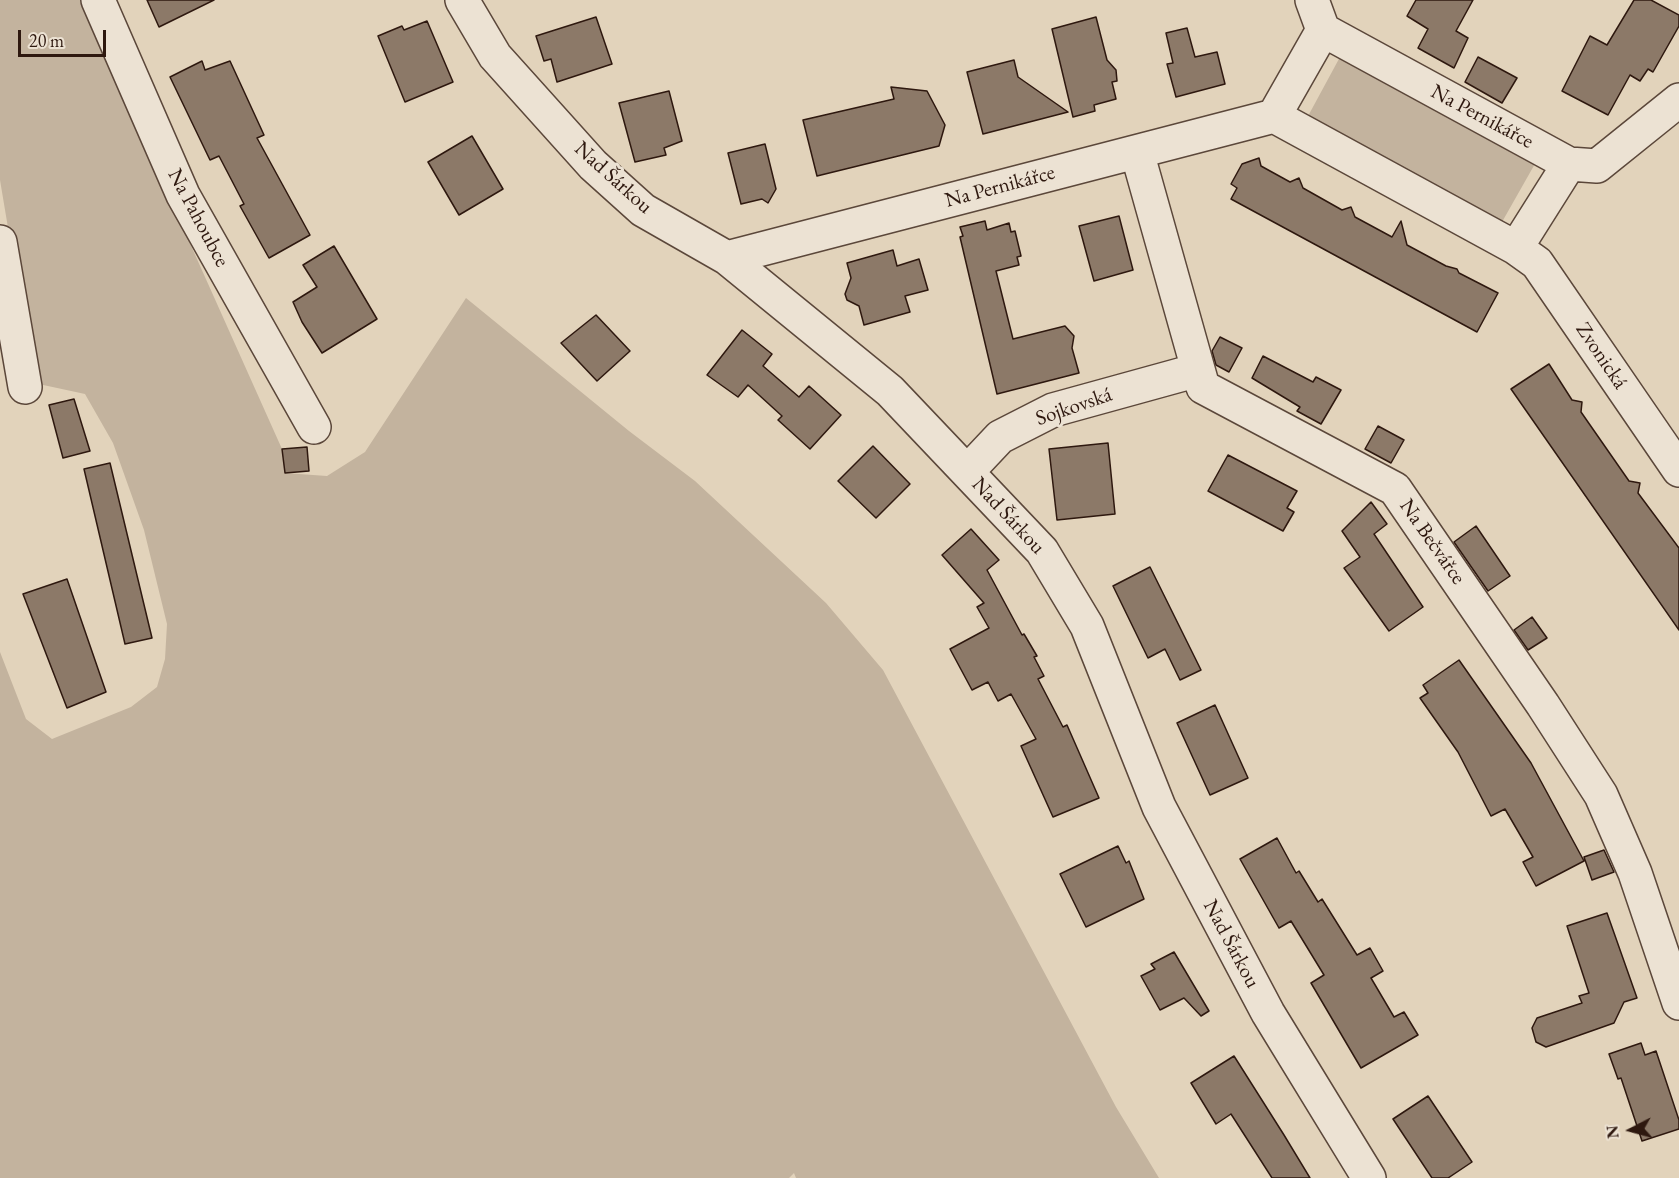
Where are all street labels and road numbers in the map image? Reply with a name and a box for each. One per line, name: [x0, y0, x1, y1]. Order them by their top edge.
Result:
street label: Na Pernikářce: [1426, 79, 1538, 155]
street label: Nad Šárkou: [569, 136, 657, 220]
street label: Na Pernikářce: [942, 160, 1058, 214]
street label: Na Pahoubce: [162, 165, 234, 271]
street label: Zvonická: [1570, 318, 1632, 394]
street label: Sojkovská: [1033, 382, 1115, 432]
street label: Nad Šárkou: [966, 472, 1050, 560]
street label: Na Bečvářce: [1394, 495, 1470, 589]
street label: Nad Šárkou: [1197, 896, 1265, 992]

